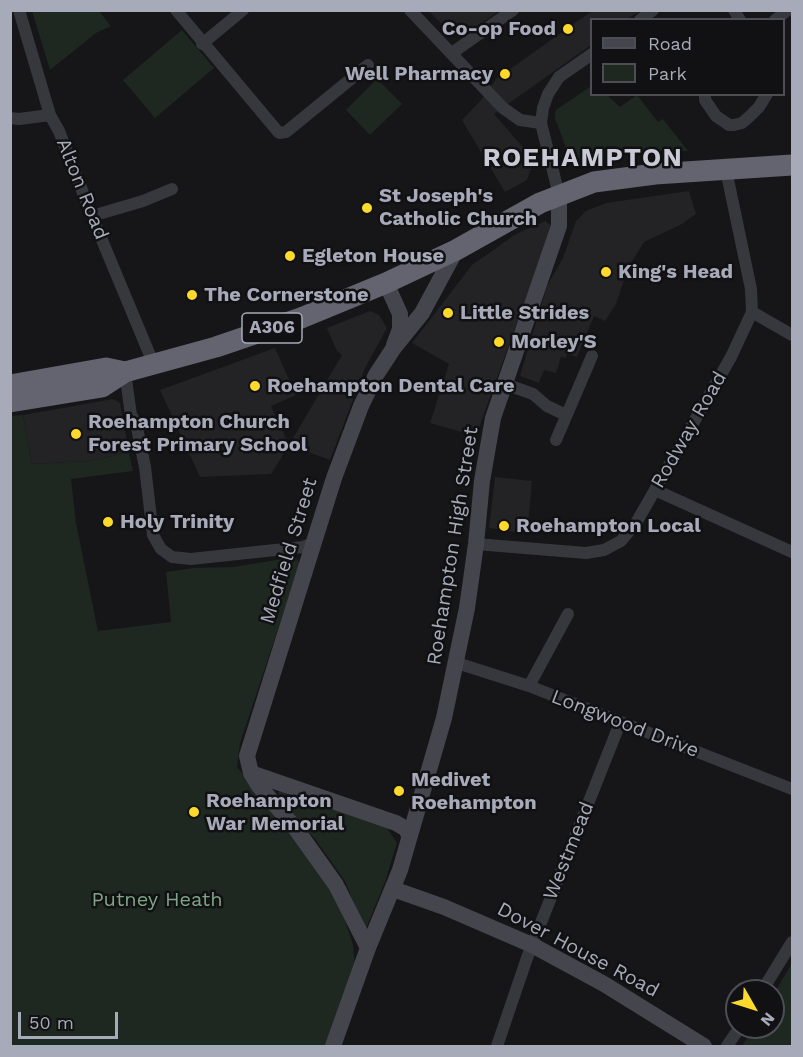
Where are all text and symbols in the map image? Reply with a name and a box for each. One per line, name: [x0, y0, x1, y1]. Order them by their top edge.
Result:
place label: Co-op Food: [442, 17, 556, 41]
legend: [590, 18, 785, 96]
marker: Co-op Food: [561, 22, 575, 36]
text: Road: [648, 33, 692, 54]
place label: Well Pharmacy: [345, 62, 493, 86]
text: Park: [648, 63, 687, 84]
marker: Well Pharmacy: [498, 67, 512, 81]
street label: Alton Road: [51, 135, 113, 243]
district label: ROEHAMPTON: [483, 142, 683, 174]
place label: St Joseph's Catholic Church: [379, 184, 537, 231]
marker: St Joseph's Catholic Church: [360, 201, 374, 215]
place label: Egleton House: [302, 244, 444, 268]
marker: Egleton House: [283, 249, 297, 263]
place label: King's Head: [618, 260, 733, 284]
marker: King's Head: [599, 265, 613, 279]
place label: The Cornerstone: [204, 283, 369, 307]
marker: The Cornerstone: [185, 288, 199, 302]
place label: Little Strides: [460, 301, 589, 325]
marker: Little Strides: [441, 306, 455, 320]
road number: A306: [242, 313, 302, 343]
place label: Morley'S: [511, 330, 597, 354]
marker: Morley'S: [492, 335, 506, 349]
street label: Rodway Road: [646, 367, 732, 493]
place label: Roehampton Dental Care: [267, 374, 515, 398]
marker: Roehampton Dental Care: [248, 379, 262, 393]
place label: Roehampton Church Forest Primary School: [88, 410, 307, 457]
street label: Roehampton High Street: [422, 425, 484, 667]
marker: Roehampton Church Forest Primary School: [69, 427, 83, 441]
street label: Medfield Street: [255, 475, 323, 627]
place label: Holy Trinity: [120, 510, 234, 534]
place label: Roehampton Local: [516, 514, 701, 538]
marker: Holy Trinity: [101, 515, 115, 529]
marker: Roehampton Local: [497, 519, 511, 533]
street label: Longwood Drive: [548, 685, 702, 763]
place label: Medivet Roehampton: [411, 768, 537, 815]
marker: Medivet Roehampton: [392, 784, 406, 798]
place label: Roehampton War Memorial: [206, 789, 344, 836]
street label: Westmead: [538, 799, 600, 903]
marker: Roehampton War Memorial: [187, 805, 201, 819]
park label: Putney Heath: [91, 888, 223, 912]
street label: Dover House Road: [493, 897, 663, 1003]
north arrow: [725, 979, 785, 1039]
scale bar: [21, 1000, 122, 1038]
text: N: [757, 1009, 779, 1030]
text: 50 m: [29, 1012, 74, 1033]

